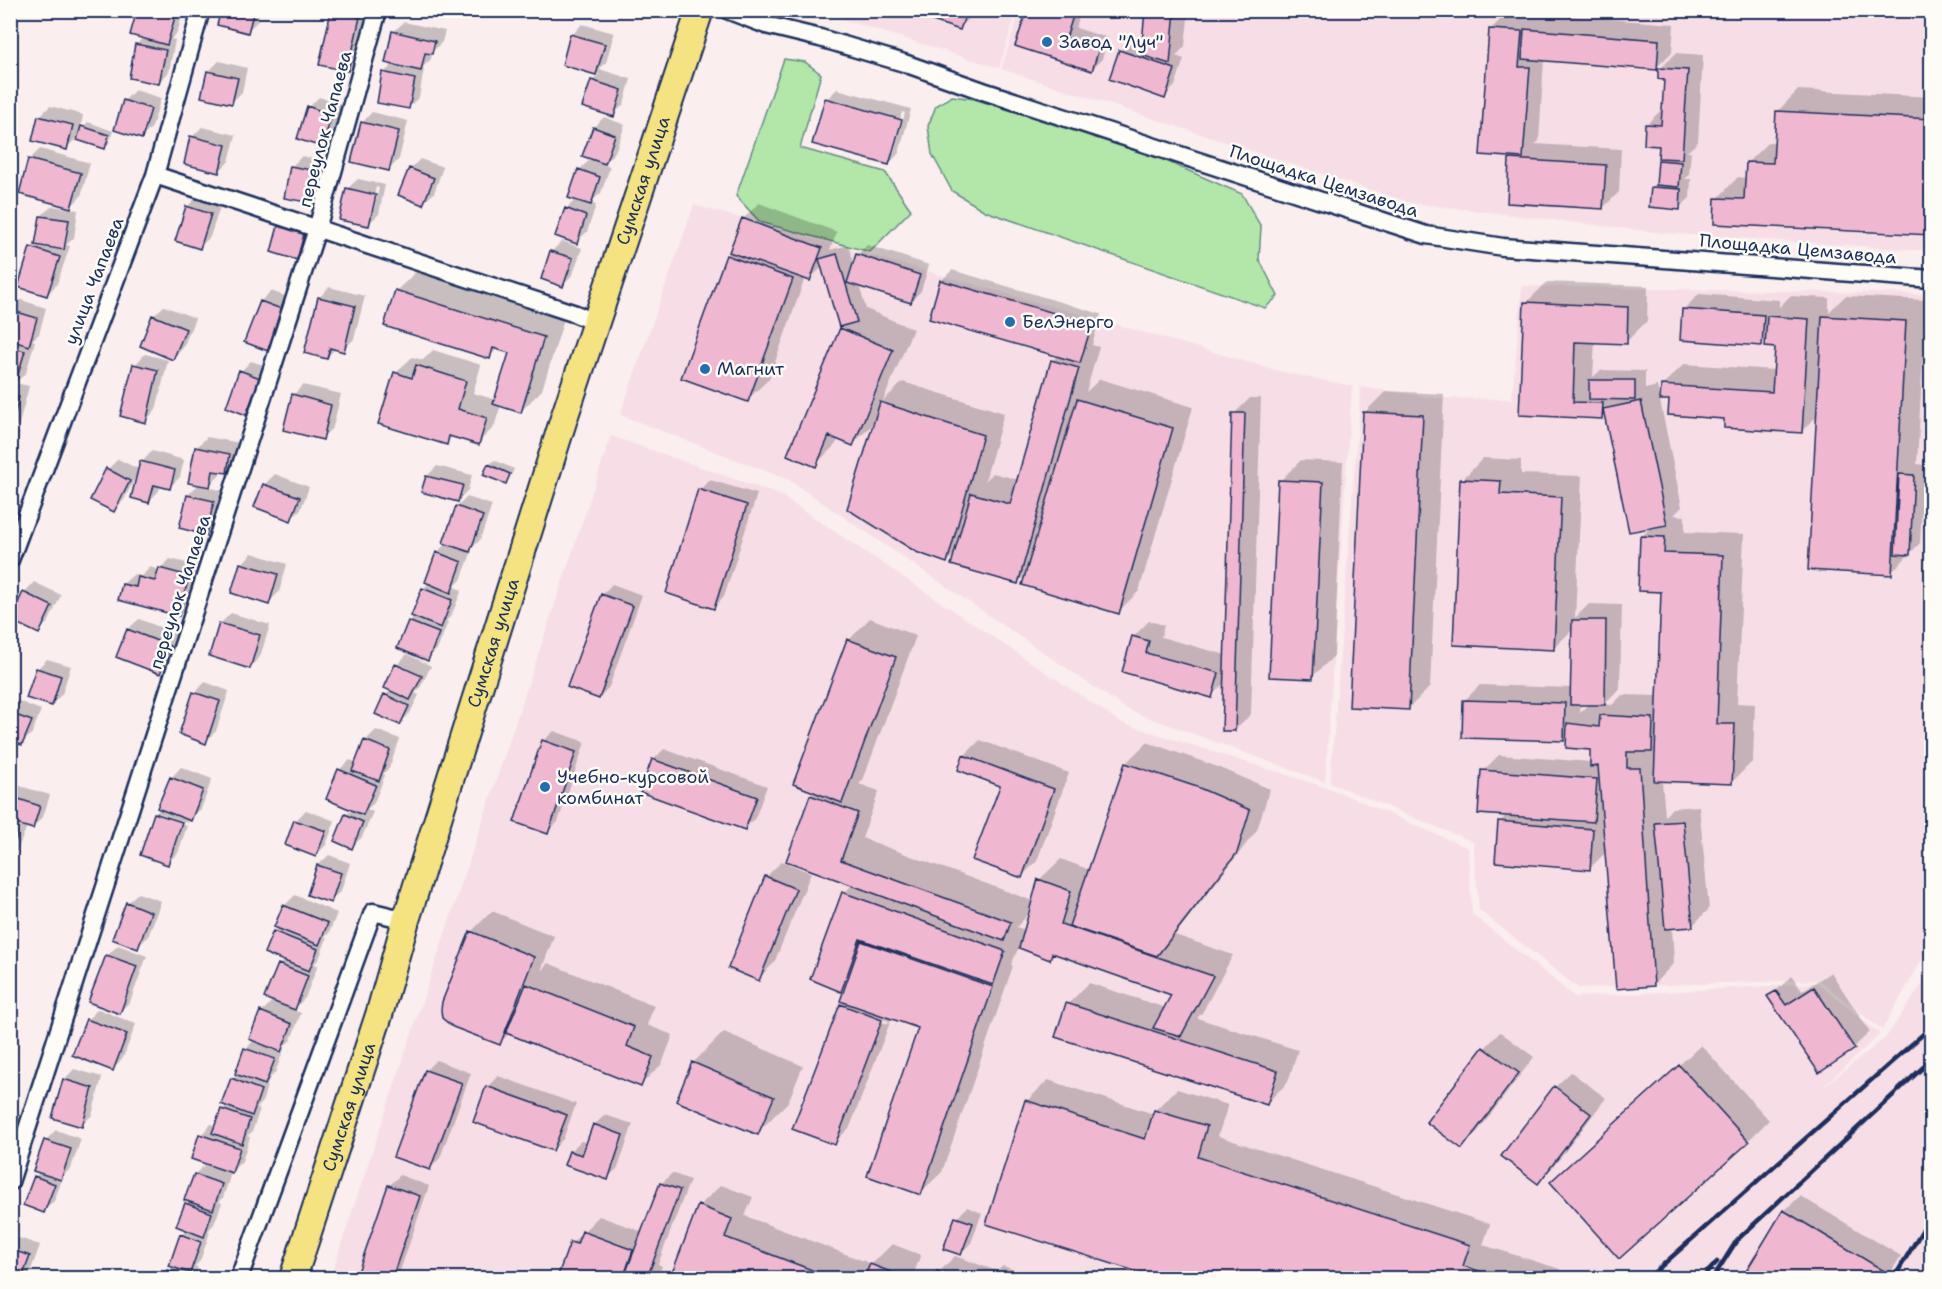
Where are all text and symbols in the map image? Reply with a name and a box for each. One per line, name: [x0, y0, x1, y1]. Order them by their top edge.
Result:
place label: Завод "Луч": [1059, 30, 1163, 54]
marker: Завод "Луч": [1040, 35, 1054, 49]
street label: переулок Чапаева: [293, 48, 357, 210]
street label: Сумская улица: [610, 113, 676, 248]
street label: Площадка Цемзавода: [1226, 139, 1422, 223]
street label: улица Чапаева: [59, 214, 129, 348]
street label: Площадка Цемзавода: [1699, 228, 1897, 270]
place label: БелЭнерго: [1022, 310, 1114, 334]
marker: БелЭнерго: [1003, 315, 1017, 329]
place label: Магнит: [717, 357, 785, 381]
marker: Магнит: [698, 362, 712, 376]
street label: переулок Чапаева: [144, 512, 216, 672]
street label: Сумская улица: [462, 575, 525, 711]
place label: Учебно-курсовой комбинат: [557, 765, 709, 810]
marker: Учебно-курсовой комбинат: [538, 780, 552, 794]
street label: Сумская улица: [317, 1039, 381, 1175]

